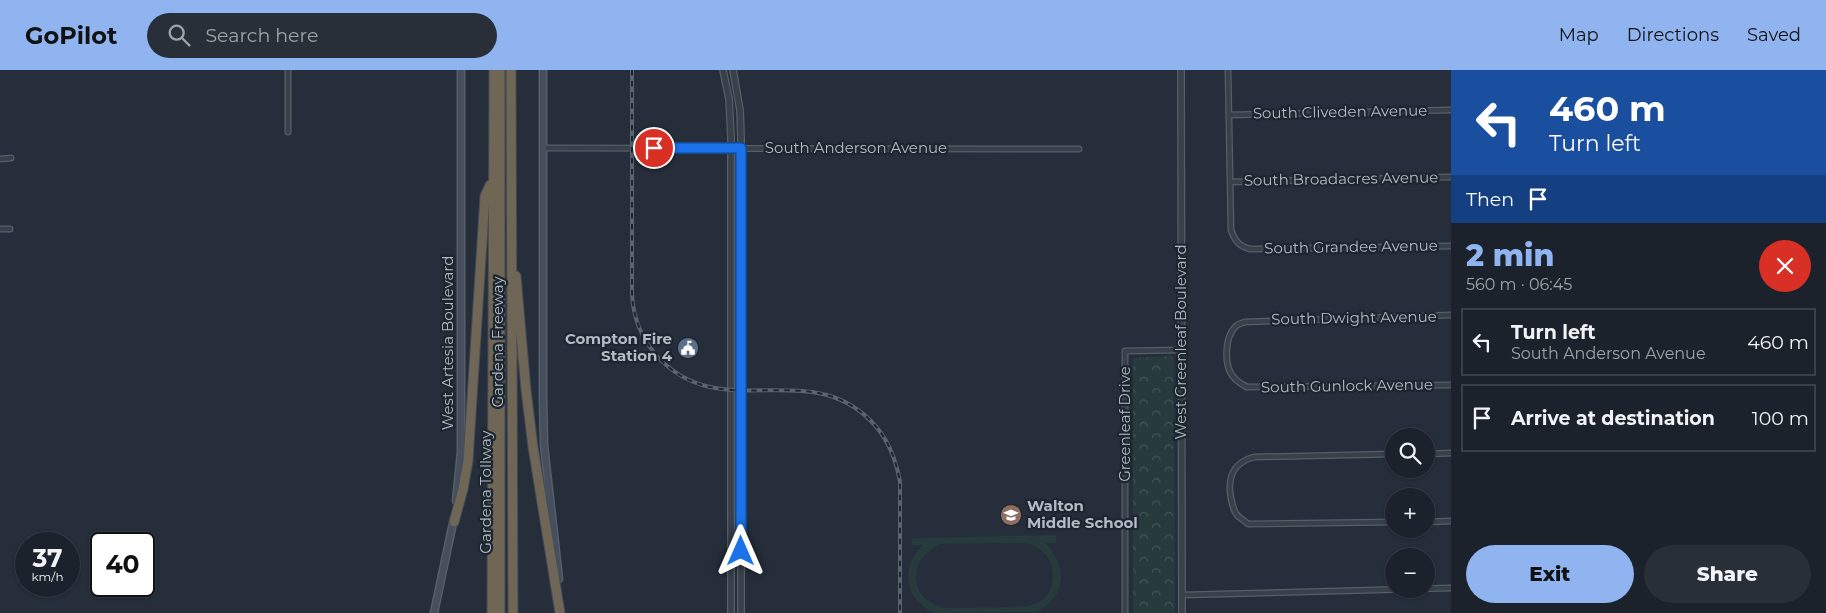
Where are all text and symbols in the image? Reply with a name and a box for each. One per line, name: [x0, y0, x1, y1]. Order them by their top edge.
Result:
search box: [147, 13, 497, 58]
text: GoPilot: [25, 21, 117, 50]
icon: search: [165, 21, 193, 49]
text: Search here: [205, 24, 318, 47]
text: Map: [1559, 24, 1599, 46]
text: Directions: [1627, 24, 1719, 46]
text: Saved: [1747, 24, 1801, 46]
text: 460 m: [1549, 87, 1666, 130]
icon: left: [1466, 90, 1531, 155]
street label: South Cliveden Avenue: [1253, 100, 1427, 123]
pin: [633, 127, 675, 169]
text: Turn left: [1549, 130, 1641, 157]
icon: arrive: [640, 134, 668, 162]
street label: South Anderson Avenue: [765, 138, 947, 157]
street label: South Broadacres Avenue: [1244, 167, 1438, 190]
icon: arrive: [1524, 185, 1552, 213]
text: Then: [1466, 188, 1514, 211]
street label: South Grandee Avenue: [1264, 235, 1438, 258]
text: 2 min: [1466, 237, 1554, 274]
button: close: [1759, 240, 1811, 292]
street label: West Greenleaf Boulevard: [1171, 244, 1190, 440]
street label: West Artesia Boulevard: [438, 256, 457, 430]
text: 560 m · 06:45: [1466, 275, 1572, 294]
street label: Gardena Freeway: [488, 276, 507, 408]
street label: South Dwight Avenue: [1271, 307, 1437, 328]
text: Turn left: [1511, 321, 1596, 344]
icon: left: [1468, 328, 1496, 356]
place label: Compton Fire Station 4: [565, 329, 673, 365]
text: 460 m: [1747, 331, 1809, 354]
public building icon: Compton Fire Station 4: [676, 336, 700, 360]
text: South Anderson Avenue: [1511, 344, 1706, 363]
street label: Greenleaf Drive: [1115, 366, 1134, 482]
street label: South Gunlock Avenue: [1261, 375, 1433, 396]
icon: arrive: [1468, 404, 1496, 432]
text: Arrive at destination: [1511, 407, 1715, 430]
text: 100 m: [1752, 407, 1809, 430]
map controls: [1385, 428, 1435, 598]
button: search: [1385, 428, 1435, 478]
street label: Gardena Tollway: [476, 430, 495, 554]
button: +: [1385, 488, 1435, 538]
place label: Walton Middle School: [1027, 496, 1138, 532]
school or university icon: Walton Middle School: [999, 503, 1023, 527]
position arrow: [714, 524, 766, 576]
speed limit sign: 40: [90, 532, 155, 597]
text: 37: [32, 543, 63, 573]
button: Exit: [1466, 545, 1634, 603]
button: Share: [1644, 545, 1811, 603]
button: −: [1385, 548, 1435, 598]
text: km/h: [31, 569, 64, 584]

